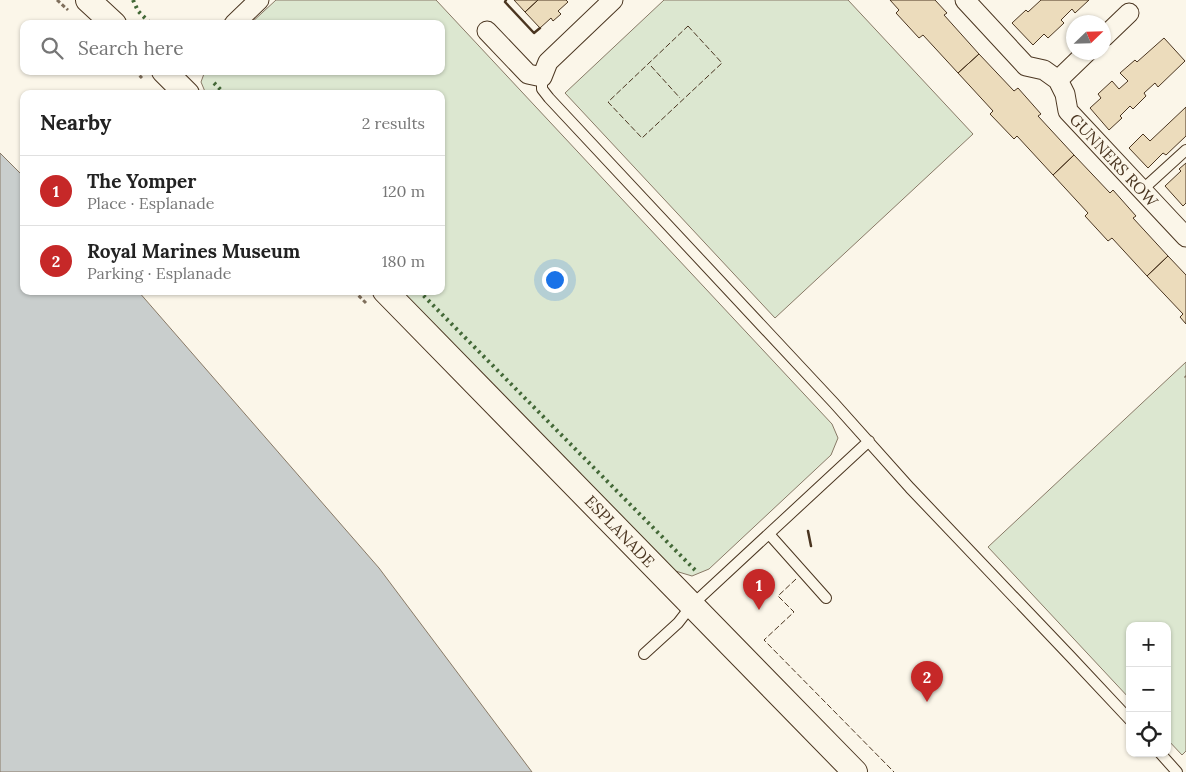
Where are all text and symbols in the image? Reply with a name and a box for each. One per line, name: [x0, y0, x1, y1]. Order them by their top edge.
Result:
north arrow: [1066, 15, 1111, 60]
search box: [20, 20, 445, 75]
icon: search: [38, 34, 66, 62]
text: Search here: [78, 36, 184, 60]
text: Nearby: [40, 109, 111, 136]
street label: GUNNERS ROW: [1066, 109, 1163, 212]
text: 2 results: [362, 113, 425, 133]
text: The Yomper: [87, 169, 196, 193]
text: 1: [53, 181, 59, 201]
text: 120 m: [382, 181, 425, 201]
text: Place · Esplanade: [87, 193, 214, 213]
text: Royal Marines Museum: [87, 239, 300, 263]
text: 2: [52, 251, 60, 271]
text: 180 m: [382, 251, 425, 271]
text: Parking · Esplanade: [87, 263, 232, 283]
your location: [542, 267, 568, 293]
street label: ESPLANADE: [581, 491, 659, 571]
pin: 1: [743, 569, 775, 610]
map controls: [1126, 622, 1171, 757]
button: +: [1126, 622, 1171, 667]
pin: 2: [911, 661, 943, 702]
button: −: [1126, 667, 1171, 712]
button: locate: [1126, 712, 1171, 757]

